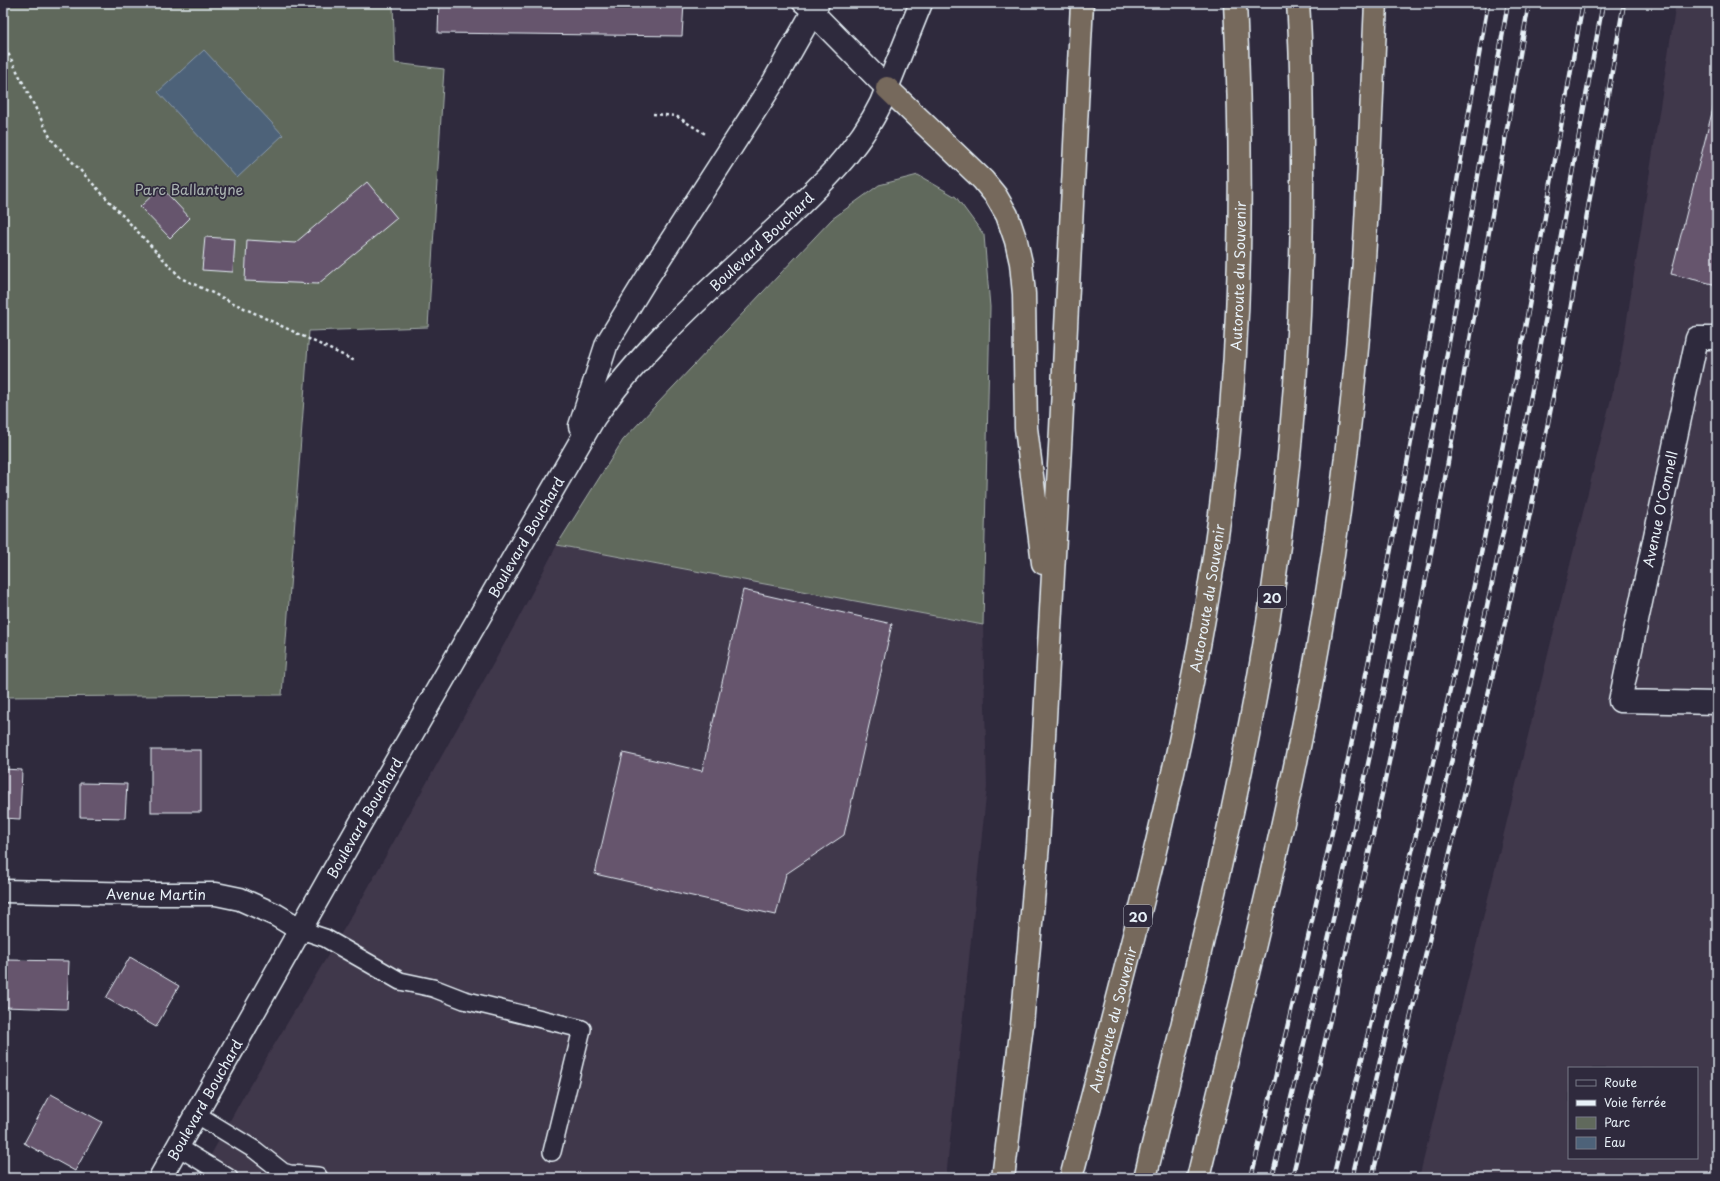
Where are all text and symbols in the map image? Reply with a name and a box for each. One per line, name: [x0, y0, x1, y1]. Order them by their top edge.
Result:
park label: Parc Ballantyne: [135, 179, 244, 200]
street label: Boulevard Bouchard: [704, 187, 818, 295]
street label: Autoroute du Souvenir: [1225, 200, 1250, 351]
street label: Avenue O'Connell: [1637, 449, 1683, 569]
street label: Boulevard Bouchard: [482, 472, 569, 601]
street label: Autoroute du Souvenir: [1184, 522, 1229, 674]
road number: 20: [1258, 586, 1286, 608]
street label: Boulevard Bouchard: [321, 753, 407, 882]
street label: Avenue Martin: [106, 883, 206, 905]
road number: 20: [1124, 905, 1152, 927]
street label: Autoroute du Souvenir: [1083, 943, 1142, 1095]
street label: Boulevard Bouchard: [162, 1035, 247, 1164]
legend: [1568, 1067, 1698, 1159]
text: Route: [1604, 1073, 1637, 1091]
text: Voie ferrée: [1604, 1093, 1666, 1111]
text: Parc: [1604, 1113, 1630, 1131]
text: Eau: [1604, 1133, 1626, 1151]

